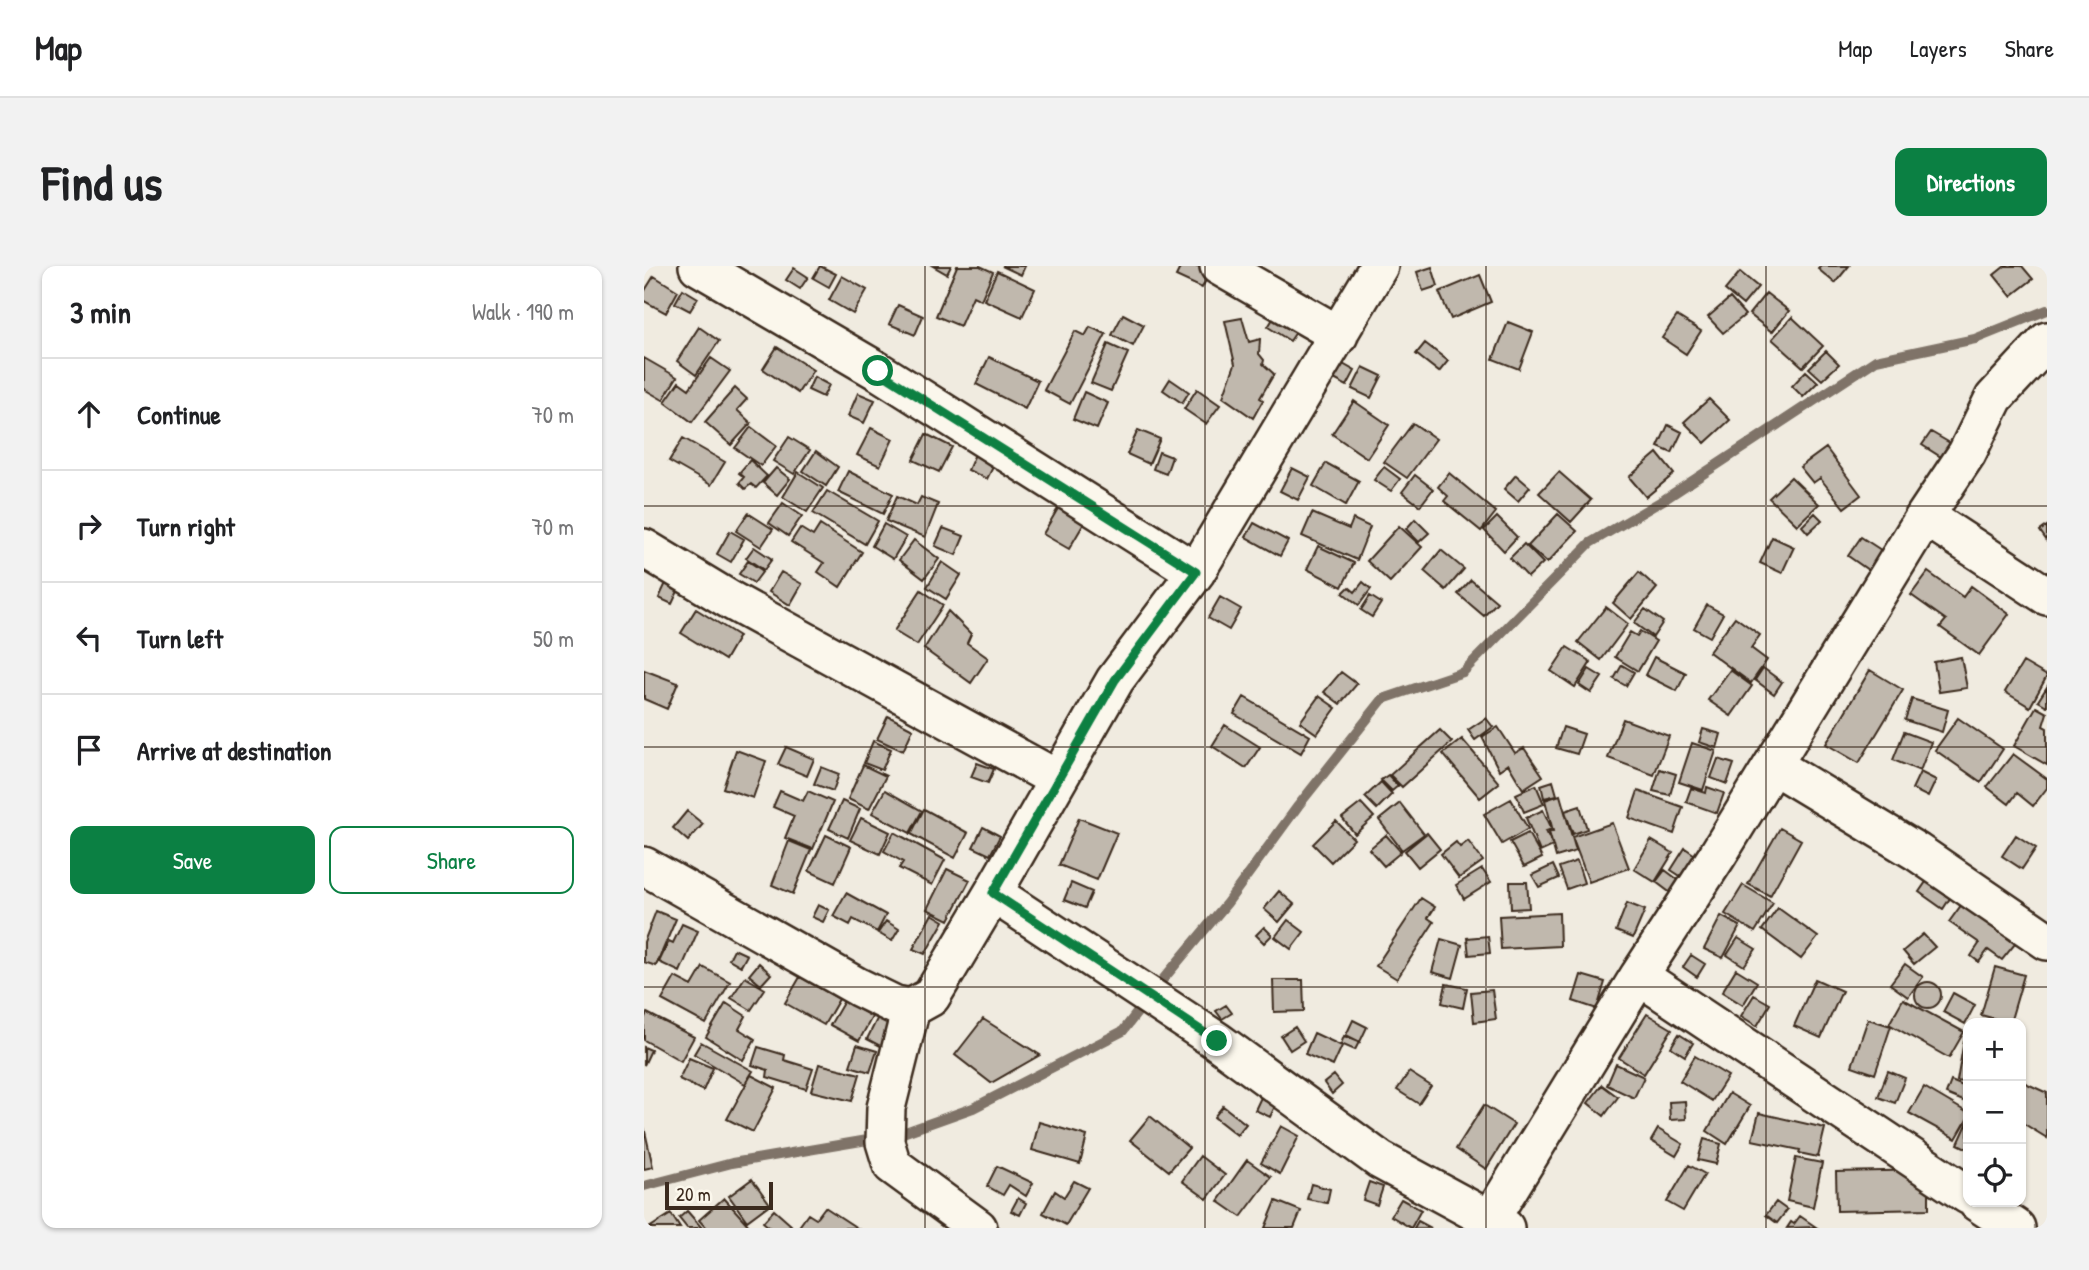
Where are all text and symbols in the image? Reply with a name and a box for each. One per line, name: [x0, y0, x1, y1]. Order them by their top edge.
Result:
text: Map: [35, 26, 82, 70]
text: Map: [1838, 32, 1872, 64]
text: Layers: [1910, 32, 1967, 64]
text: Share: [2005, 32, 2054, 64]
button: Directions: [1895, 148, 2047, 216]
text: Find us: [42, 149, 162, 215]
text: 3 min: [70, 292, 131, 332]
text: Walk · 190 m: [472, 296, 574, 327]
route start: [862, 355, 893, 386]
icon: ahead: [70, 395, 108, 433]
text: Continue: [137, 397, 221, 432]
text: 70 m: [531, 399, 574, 430]
icon: right: [70, 507, 108, 545]
text: Turn right: [137, 509, 235, 544]
text: 70 m: [531, 511, 574, 542]
icon: left: [70, 619, 108, 657]
text: Turn left: [137, 621, 223, 656]
text: 50 m: [533, 623, 574, 654]
icon: arrive: [70, 731, 108, 769]
text: Arrive at destination: [137, 733, 332, 768]
button: Save: [70, 826, 315, 894]
button: Share: [329, 826, 574, 894]
map controls: [1963, 1018, 2026, 1207]
button: +: [1963, 1018, 2026, 1081]
route end: [1201, 1025, 1232, 1056]
button: −: [1963, 1081, 2026, 1144]
button: locate: [1963, 1144, 2026, 1207]
scale bar: [665, 1179, 774, 1211]
text: 20 m: [676, 1181, 711, 1207]

